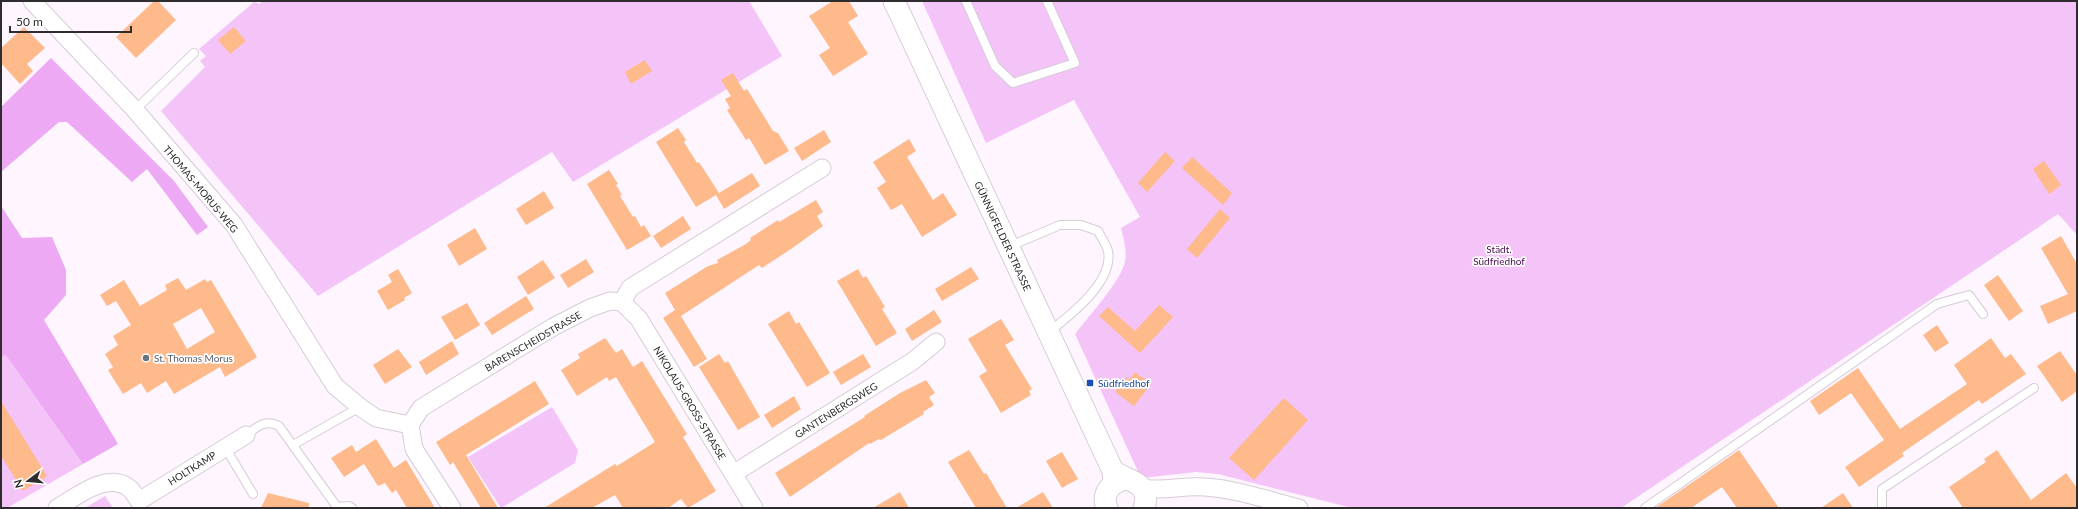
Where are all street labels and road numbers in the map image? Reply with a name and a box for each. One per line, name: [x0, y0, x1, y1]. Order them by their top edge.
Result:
street label: THOMAS-MORUS-WEG: [161, 143, 241, 235]
street label: GÜNNIGFELDER STRASSE: [972, 179, 1034, 293]
street label: BARENSCHEIDSTRASSE: [482, 308, 584, 374]
street label: NIKOLAUS-GROSS-STRASSE: [651, 344, 729, 462]
street label: GANTENBERGSWEG: [792, 380, 880, 440]
street label: HOLTKAMP: [166, 448, 218, 488]

